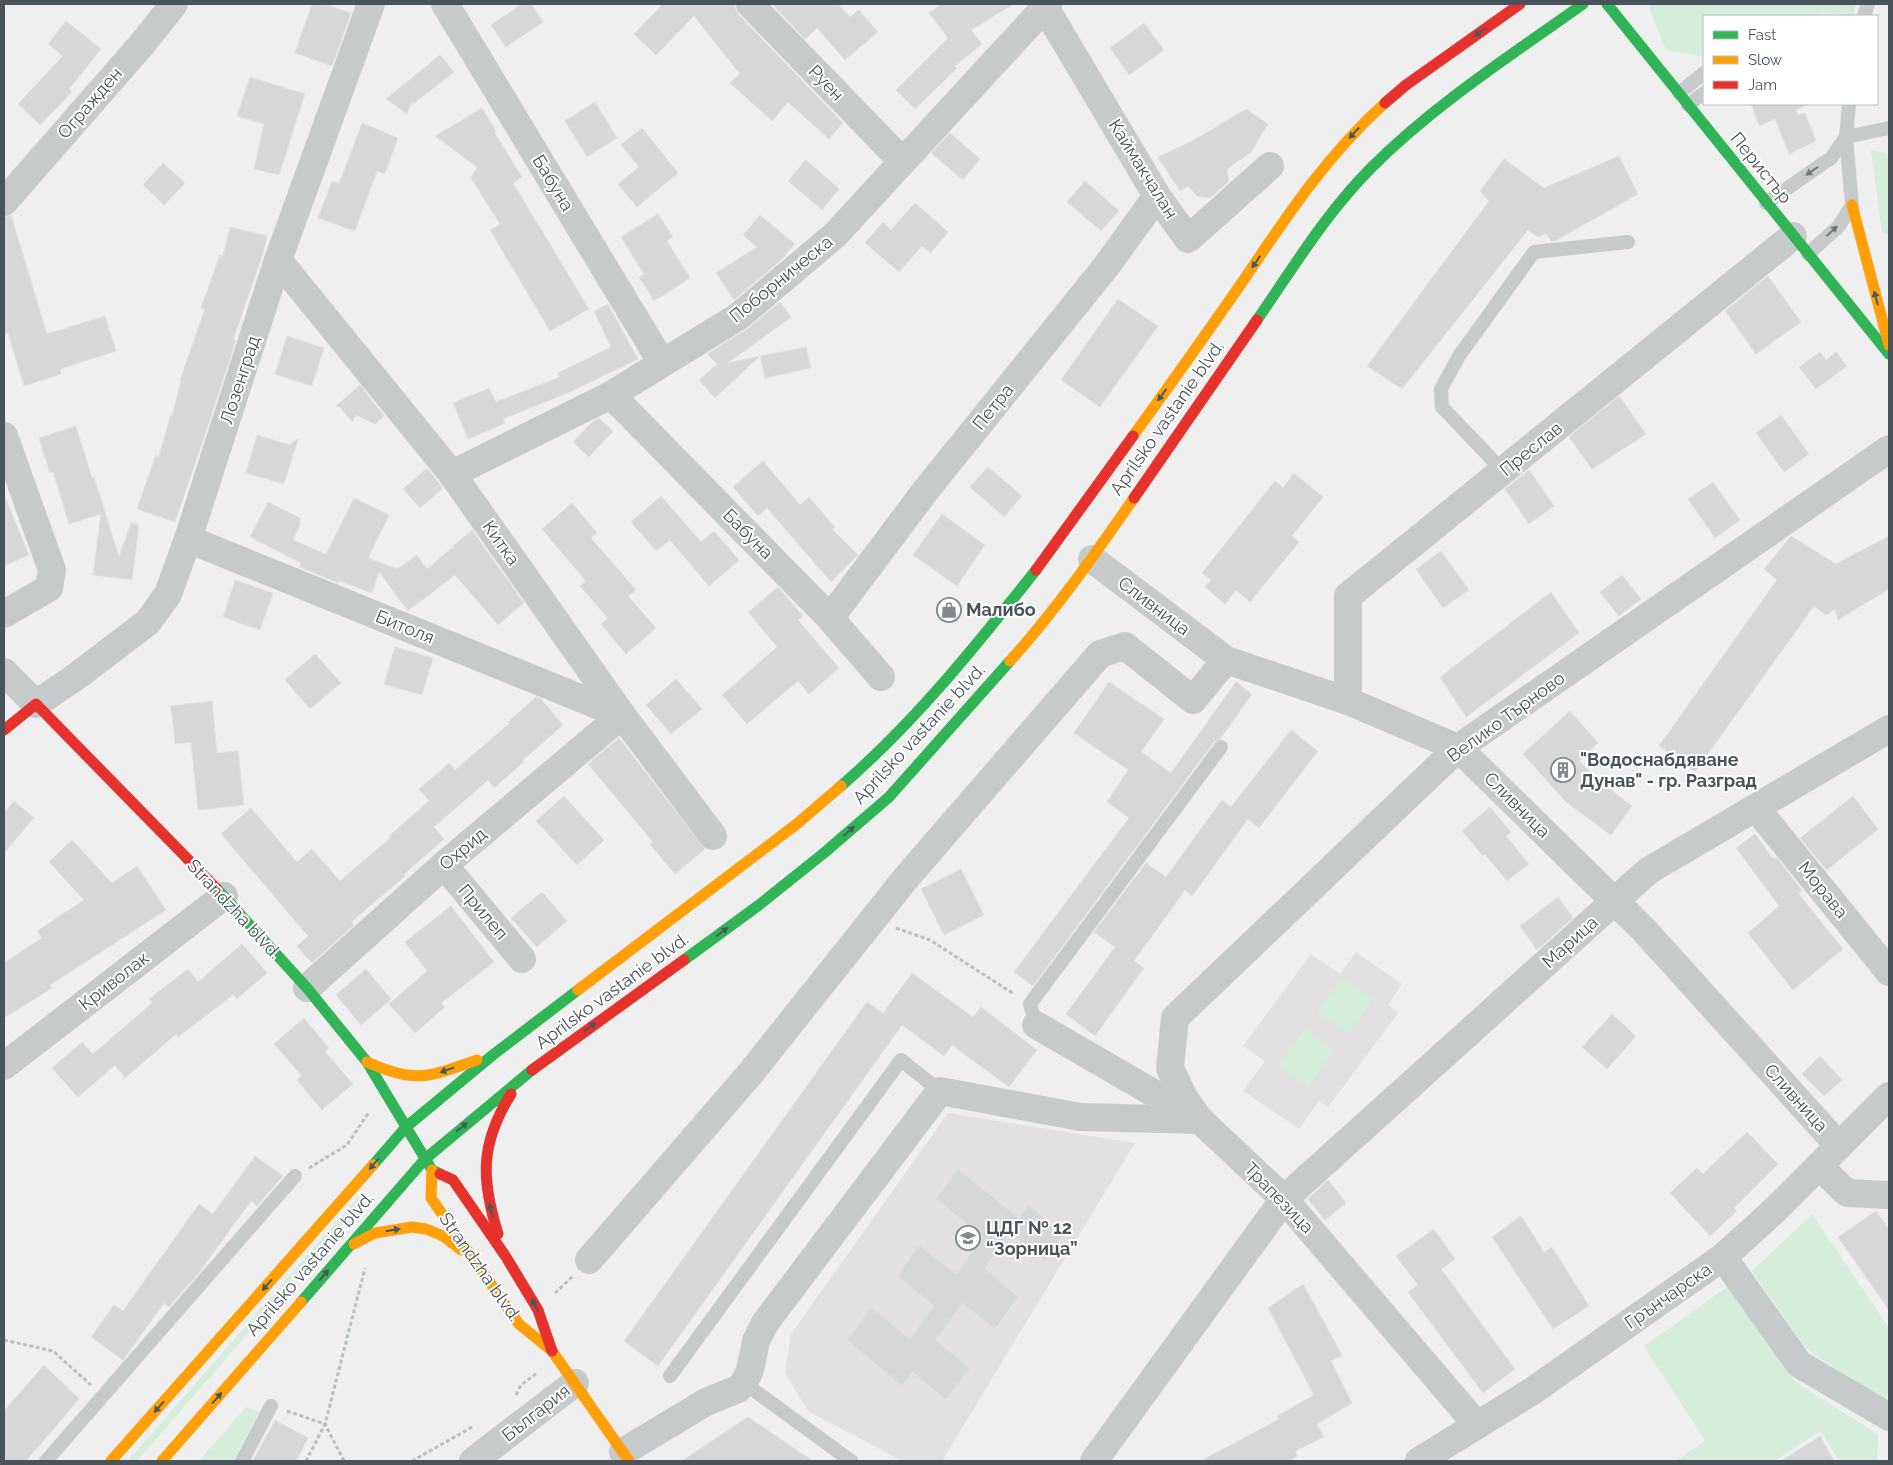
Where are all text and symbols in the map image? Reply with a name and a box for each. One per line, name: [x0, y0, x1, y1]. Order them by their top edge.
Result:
legend: [1703, 15, 1878, 105]
text: Fast: [1748, 26, 1776, 44]
one-way arrow: [1474, 27, 1487, 37]
text: Slow: [1748, 51, 1782, 69]
street label: Руен: [804, 60, 848, 105]
street label: Огражден: [53, 63, 126, 143]
text: Jam: [1748, 76, 1777, 94]
street label: Каймакчалан: [1105, 115, 1182, 222]
one-way arrow: [1348, 127, 1360, 139]
street label: Перистър: [1726, 128, 1796, 207]
street label: Бабуна: [528, 151, 578, 215]
one-way arrow: [1805, 166, 1819, 176]
one-way arrow: [1826, 225, 1838, 237]
street label: Поборническа: [725, 231, 836, 327]
one-way arrow: [1251, 255, 1261, 269]
one-way arrow: [1872, 290, 1880, 305]
street label: Лозенград: [215, 333, 264, 427]
street label: Aprilsko vastanie blvd.: [1105, 336, 1228, 499]
street label: Петра: [968, 380, 1017, 434]
one-way arrow: [1157, 388, 1167, 402]
street label: Преслав: [1495, 417, 1566, 480]
street label: Бабуна: [719, 504, 778, 563]
street label: Китка: [479, 516, 524, 569]
street label: Сливница: [1114, 572, 1194, 639]
shop icon: Малибо: [936, 597, 962, 623]
place label: Малибо: [966, 599, 1036, 620]
street label: Битоля: [373, 605, 438, 648]
street label: Aprilsko vastanie blvd.: [848, 659, 989, 808]
street label: Велико Търново: [1443, 667, 1569, 766]
place label: "Водоснабдяване Дунав" - гр. Разград: [1580, 749, 1757, 791]
building icon: "Водоснабдяване Дунав" - гр. Разград: [1550, 757, 1576, 783]
street label: Сливница: [1480, 767, 1555, 842]
street label: Охрид: [435, 823, 490, 874]
one-way arrow: [843, 825, 855, 837]
street label: Strandzha blvd.: [183, 855, 286, 963]
street label: Морава: [1794, 857, 1853, 922]
street label: Прилеп: [454, 880, 513, 944]
street label: Марица: [1538, 911, 1602, 972]
one-way arrow: [715, 927, 728, 938]
street label: Aprilsko vastanie blvd.: [531, 928, 692, 1053]
street label: Криволак: [75, 947, 153, 1014]
one-way arrow: [583, 1022, 597, 1032]
street label: Сливница: [1760, 1059, 1832, 1136]
one-way arrow: [440, 1066, 455, 1074]
one-way arrow: [455, 1121, 468, 1132]
one-way arrow: [368, 1157, 380, 1169]
street label: Трапезица: [1240, 1158, 1318, 1237]
street label: Aprilsko vastanie blvd.: [241, 1187, 378, 1340]
one-way arrow: [487, 1203, 495, 1218]
street label: Strandzha blvd.: [435, 1208, 526, 1325]
place label: ЦДГ № 12 “Зорница”: [986, 1217, 1078, 1259]
one-way arrow: [386, 1225, 402, 1233]
school or university icon: ЦДГ № 12 “Зорница”: [955, 1225, 981, 1251]
street label: Грънчарска: [1620, 1258, 1715, 1333]
one-way arrow: [318, 1270, 330, 1282]
one-way arrow: [261, 1279, 272, 1292]
one-way arrow: [531, 1298, 539, 1313]
street label: България: [498, 1380, 574, 1446]
one-way arrow: [211, 1392, 222, 1404]
one-way arrow: [153, 1401, 165, 1413]

